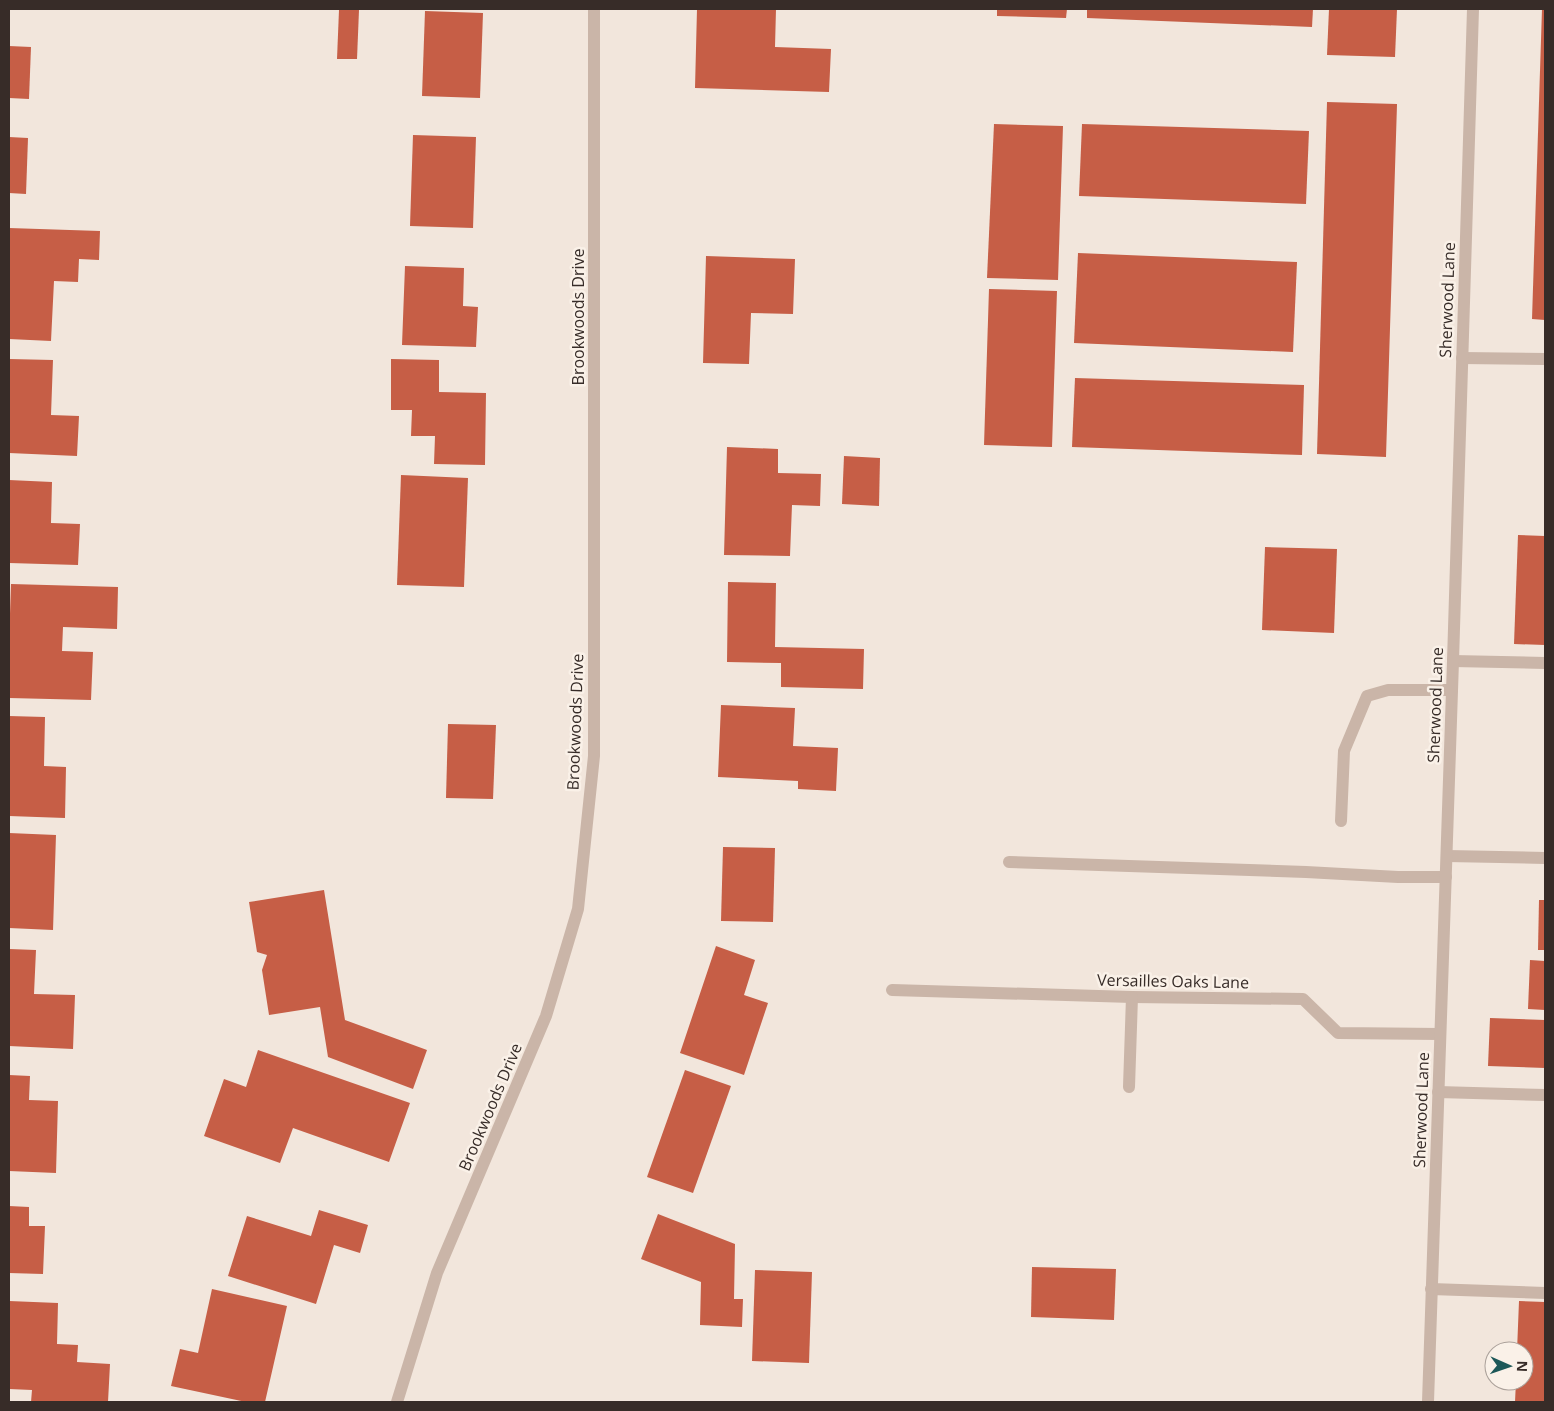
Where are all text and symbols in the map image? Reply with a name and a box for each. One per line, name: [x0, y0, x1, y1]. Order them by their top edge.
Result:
street label: Sherwood Lane: [1434, 242, 1460, 358]
street label: Brookwoods Drive: [567, 249, 589, 385]
street label: Sherwood Lane: [1422, 647, 1448, 763]
street label: Brookwoods Drive: [562, 653, 588, 791]
street label: Versailles Oaks Lane: [1097, 969, 1249, 993]
street label: Brookwoods Drive: [453, 1040, 527, 1174]
street label: Sherwood Lane: [1408, 1052, 1434, 1168]
north arrow: [1484, 1341, 1534, 1391]
text: N: [1513, 1360, 1532, 1372]

